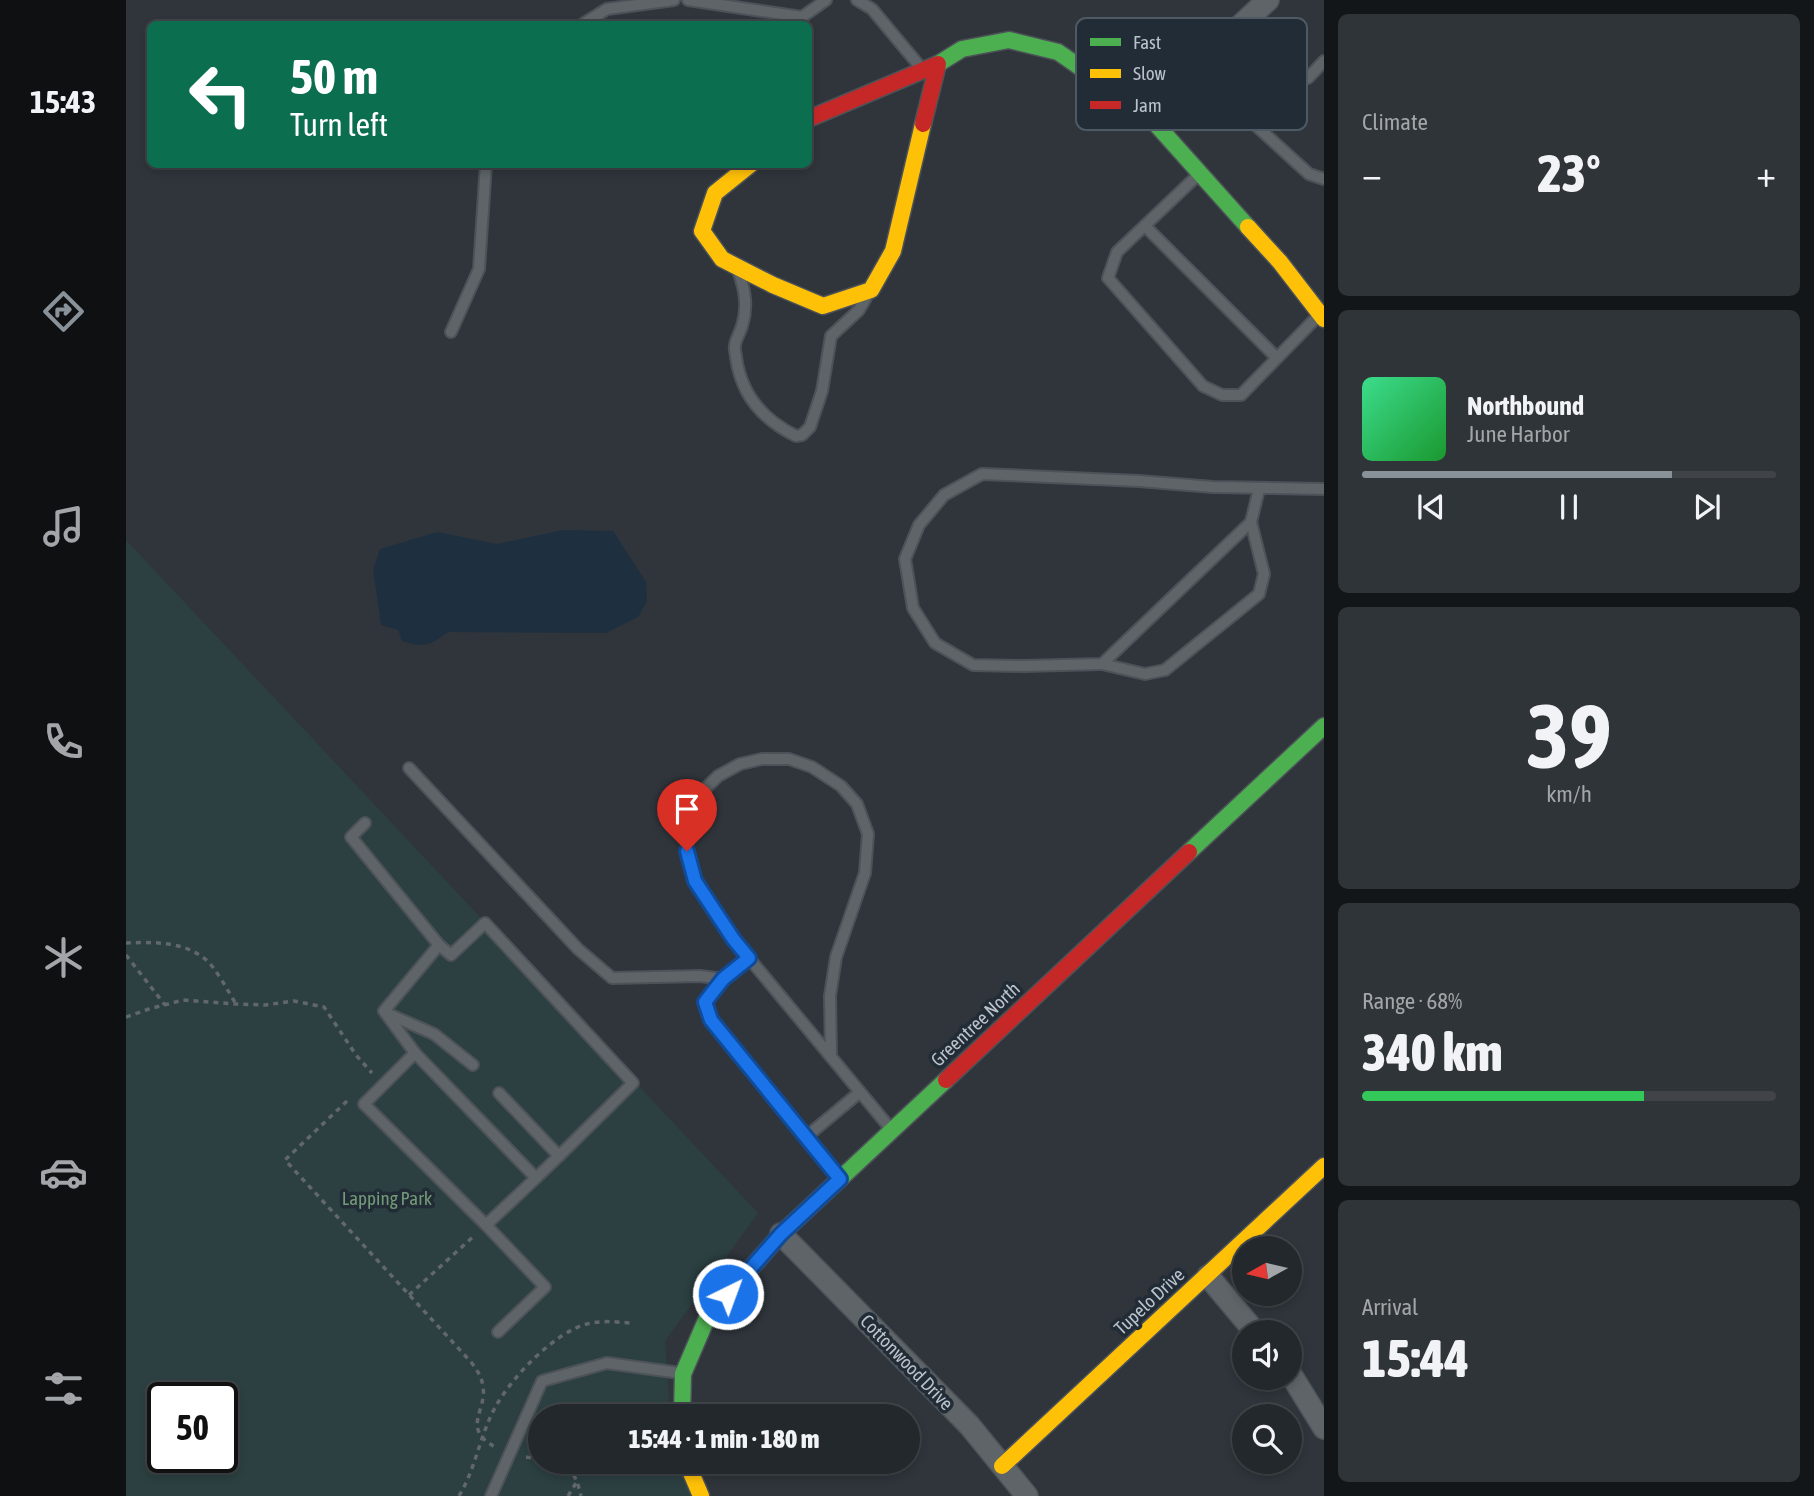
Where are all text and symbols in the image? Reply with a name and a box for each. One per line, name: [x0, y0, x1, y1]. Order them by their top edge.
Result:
legend: [1076, 18, 1307, 130]
text: Fast: [1133, 31, 1161, 53]
text: 50 m: [290, 48, 378, 104]
icon: left: [175, 49, 266, 140]
text: Slow: [1133, 62, 1167, 84]
text: 15:43: [30, 83, 96, 120]
text: Jam: [1133, 94, 1162, 116]
text: Turn left: [290, 106, 388, 143]
text: Climate: [1362, 109, 1428, 135]
text: 23°: [1537, 143, 1601, 203]
text: −: [1362, 152, 1382, 195]
text: +: [1756, 152, 1776, 195]
icon: directions: [39, 287, 88, 336]
text: Northbound: [1467, 391, 1584, 421]
text: June Harbor: [1467, 421, 1570, 447]
icon: previous: [1412, 488, 1450, 526]
icon: pause: [1550, 488, 1588, 526]
icon: next: [1688, 488, 1726, 526]
icon: music: [39, 502, 88, 551]
text: 39: [1526, 683, 1612, 787]
icon: phone: [39, 717, 88, 766]
pin: [657, 779, 717, 851]
text: km/h: [1546, 781, 1592, 807]
icon: arrive: [668, 790, 706, 828]
icon: climate: [39, 933, 88, 982]
street label: Greentree North: [926, 977, 1024, 1071]
text: Range · 68%: [1362, 988, 1462, 1014]
text: 340 km: [1362, 1022, 1503, 1082]
icon: car: [39, 1148, 88, 1197]
park label: Lapping Park: [342, 1187, 433, 1209]
north arrow: [1232, 1236, 1302, 1306]
map controls: [1232, 1236, 1302, 1474]
position arrow: [691, 1257, 765, 1331]
street label: Tupelo Drive: [1110, 1263, 1188, 1339]
text: Arrival: [1362, 1294, 1418, 1320]
street label: Cottonwood Drive: [856, 1310, 958, 1414]
button: sound: [1232, 1320, 1302, 1390]
text: 15:44: [1362, 1328, 1469, 1388]
icon: filters: [39, 1364, 88, 1413]
speed limit sign: 50: [147, 1382, 238, 1473]
button: search: [1232, 1404, 1302, 1474]
text: 15:44 · 1 min · 180 m: [629, 1424, 819, 1454]

